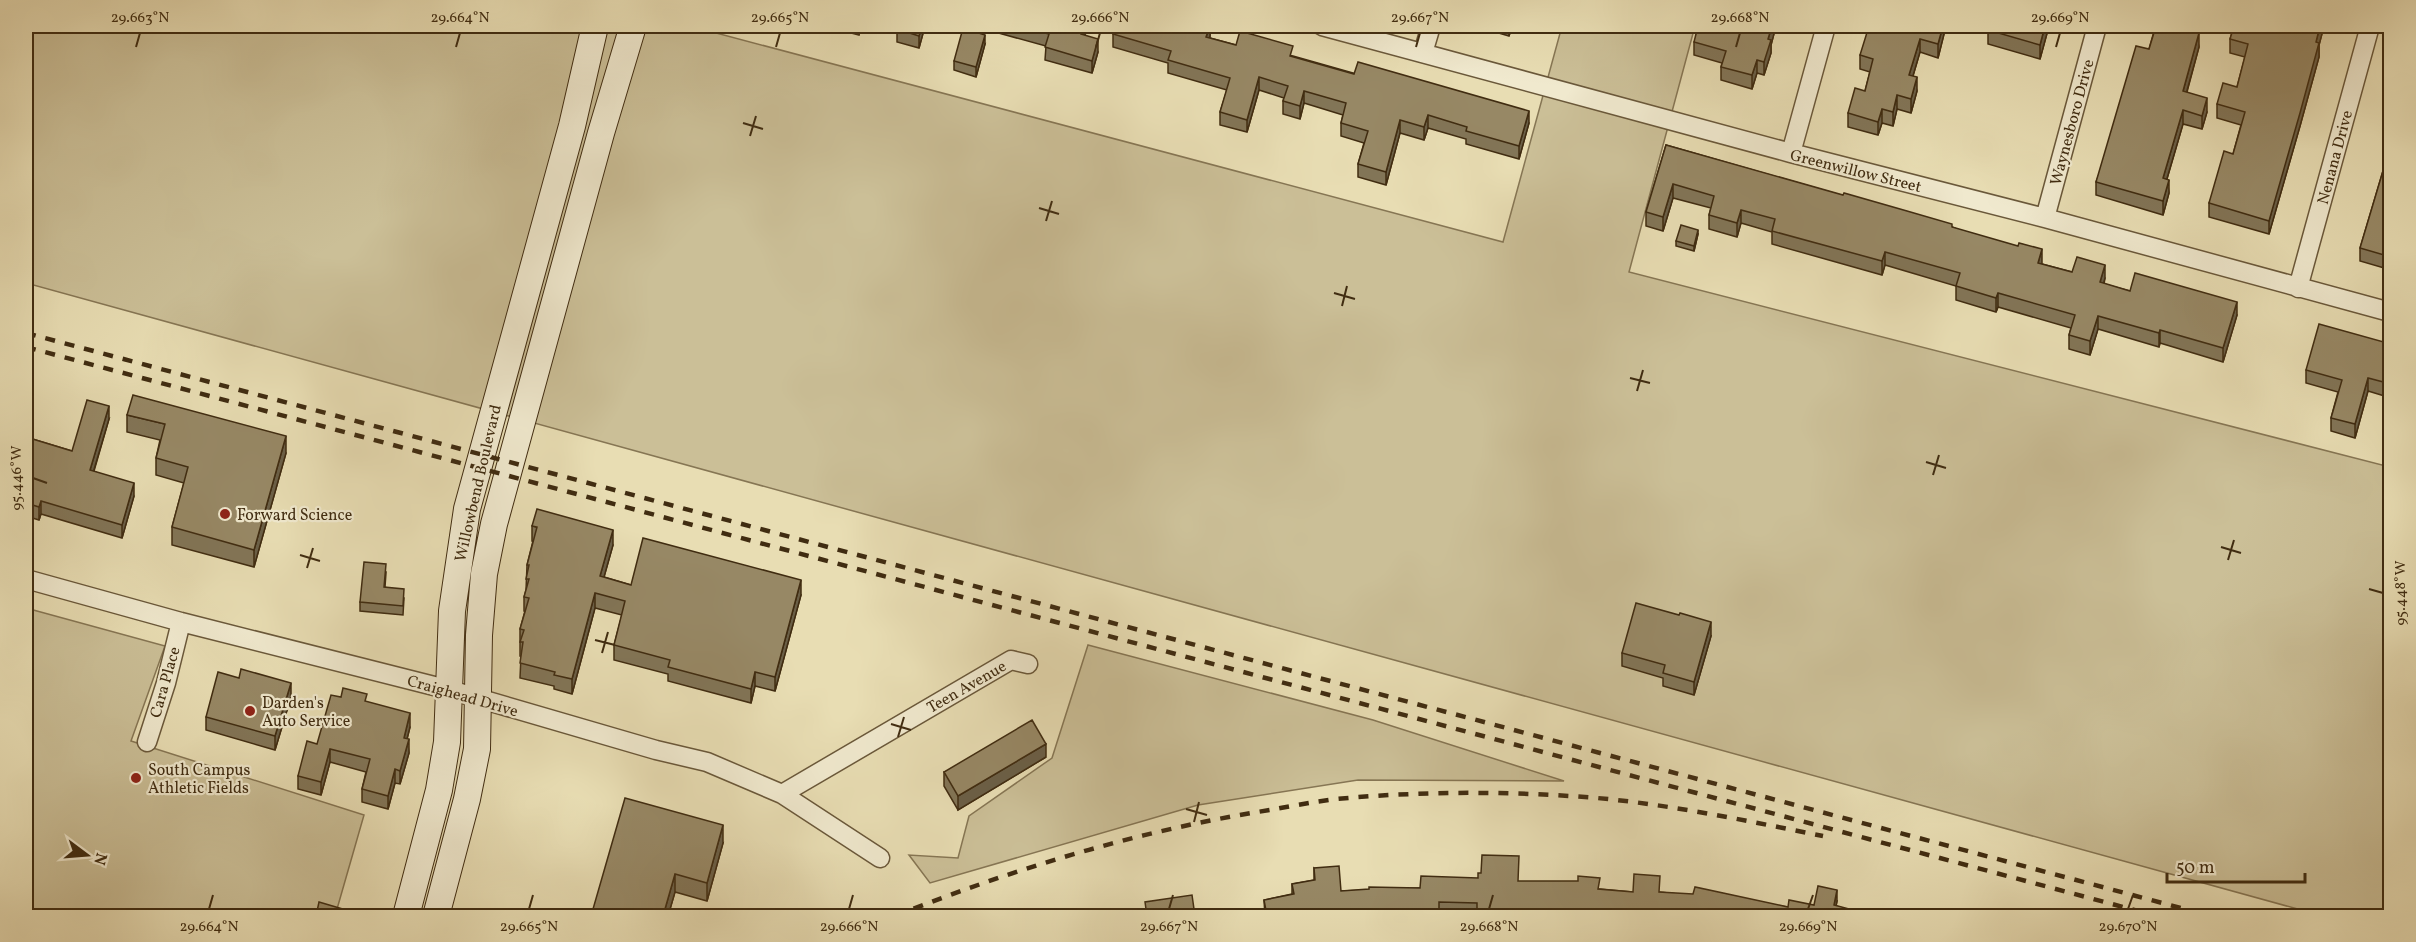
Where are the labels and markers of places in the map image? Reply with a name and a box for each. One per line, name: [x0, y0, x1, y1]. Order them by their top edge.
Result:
place label: Forward Science: [237, 505, 352, 527]
marker: Forward Science: [218, 507, 232, 521]
place label: Darden's Auto Service: [262, 693, 350, 733]
marker: Darden's Auto Service: [243, 704, 257, 718]
place label: South Campus Athletic Fields: [148, 760, 250, 800]
marker: South Campus Athletic Fields: [129, 771, 143, 785]

